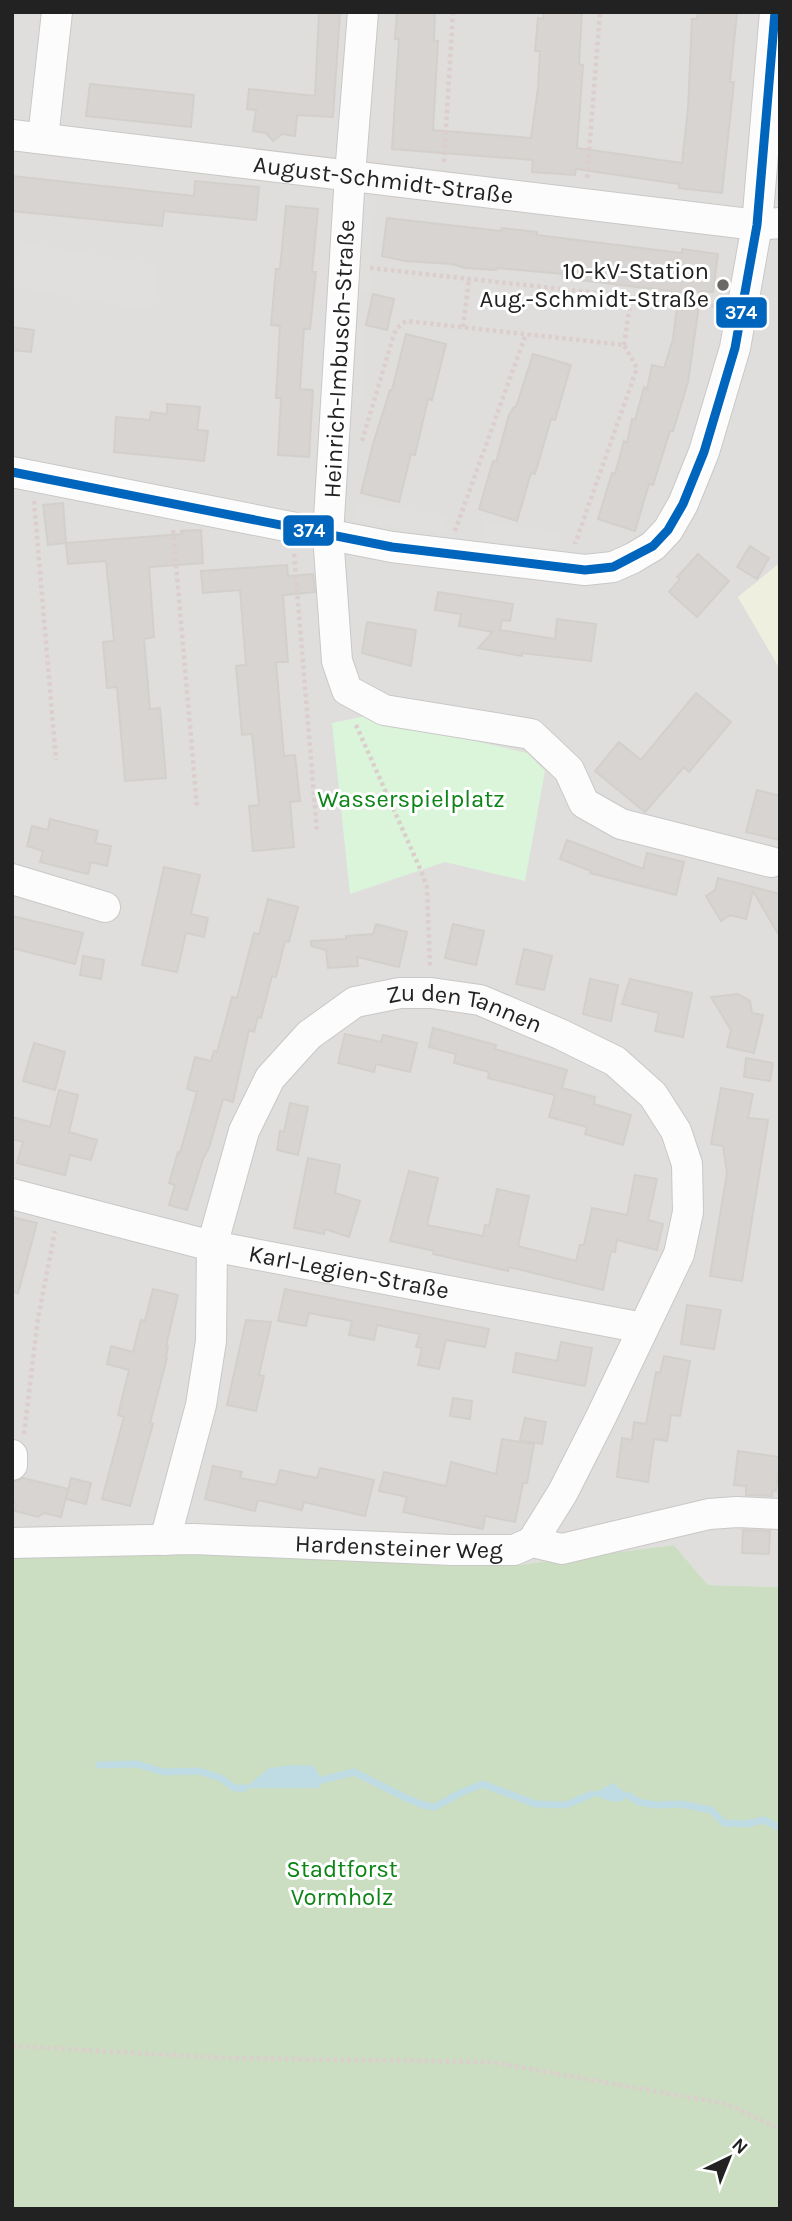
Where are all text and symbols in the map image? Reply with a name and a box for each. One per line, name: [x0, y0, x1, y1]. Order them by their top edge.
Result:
street label: August-Schmidt-Straße: [252, 150, 515, 209]
street label: Heinrich-Imbusch-Straße: [318, 219, 360, 499]
place label: 10-kV-Station Aug.-Schmidt-Straße: [479, 257, 709, 313]
marker: 10-kV-Station Aug.-Schmidt-Straße: [715, 277, 731, 293]
line badge: 374: [715, 296, 768, 329]
text: 374: [725, 302, 758, 324]
line badge: 374: [282, 514, 335, 547]
text: 374: [293, 520, 326, 542]
park label: Wasserspielplatz: [317, 785, 505, 813]
street label: Zu den Tannen: [384, 979, 546, 1039]
street label: Karl-Legien-Straße: [246, 1239, 451, 1305]
street label: Hardensteiner Weg: [294, 1529, 503, 1564]
park label: Stadtforst Vormholz: [286, 1855, 398, 1911]
north arrow: [694, 2123, 764, 2193]
text: N: [727, 2134, 752, 2159]

